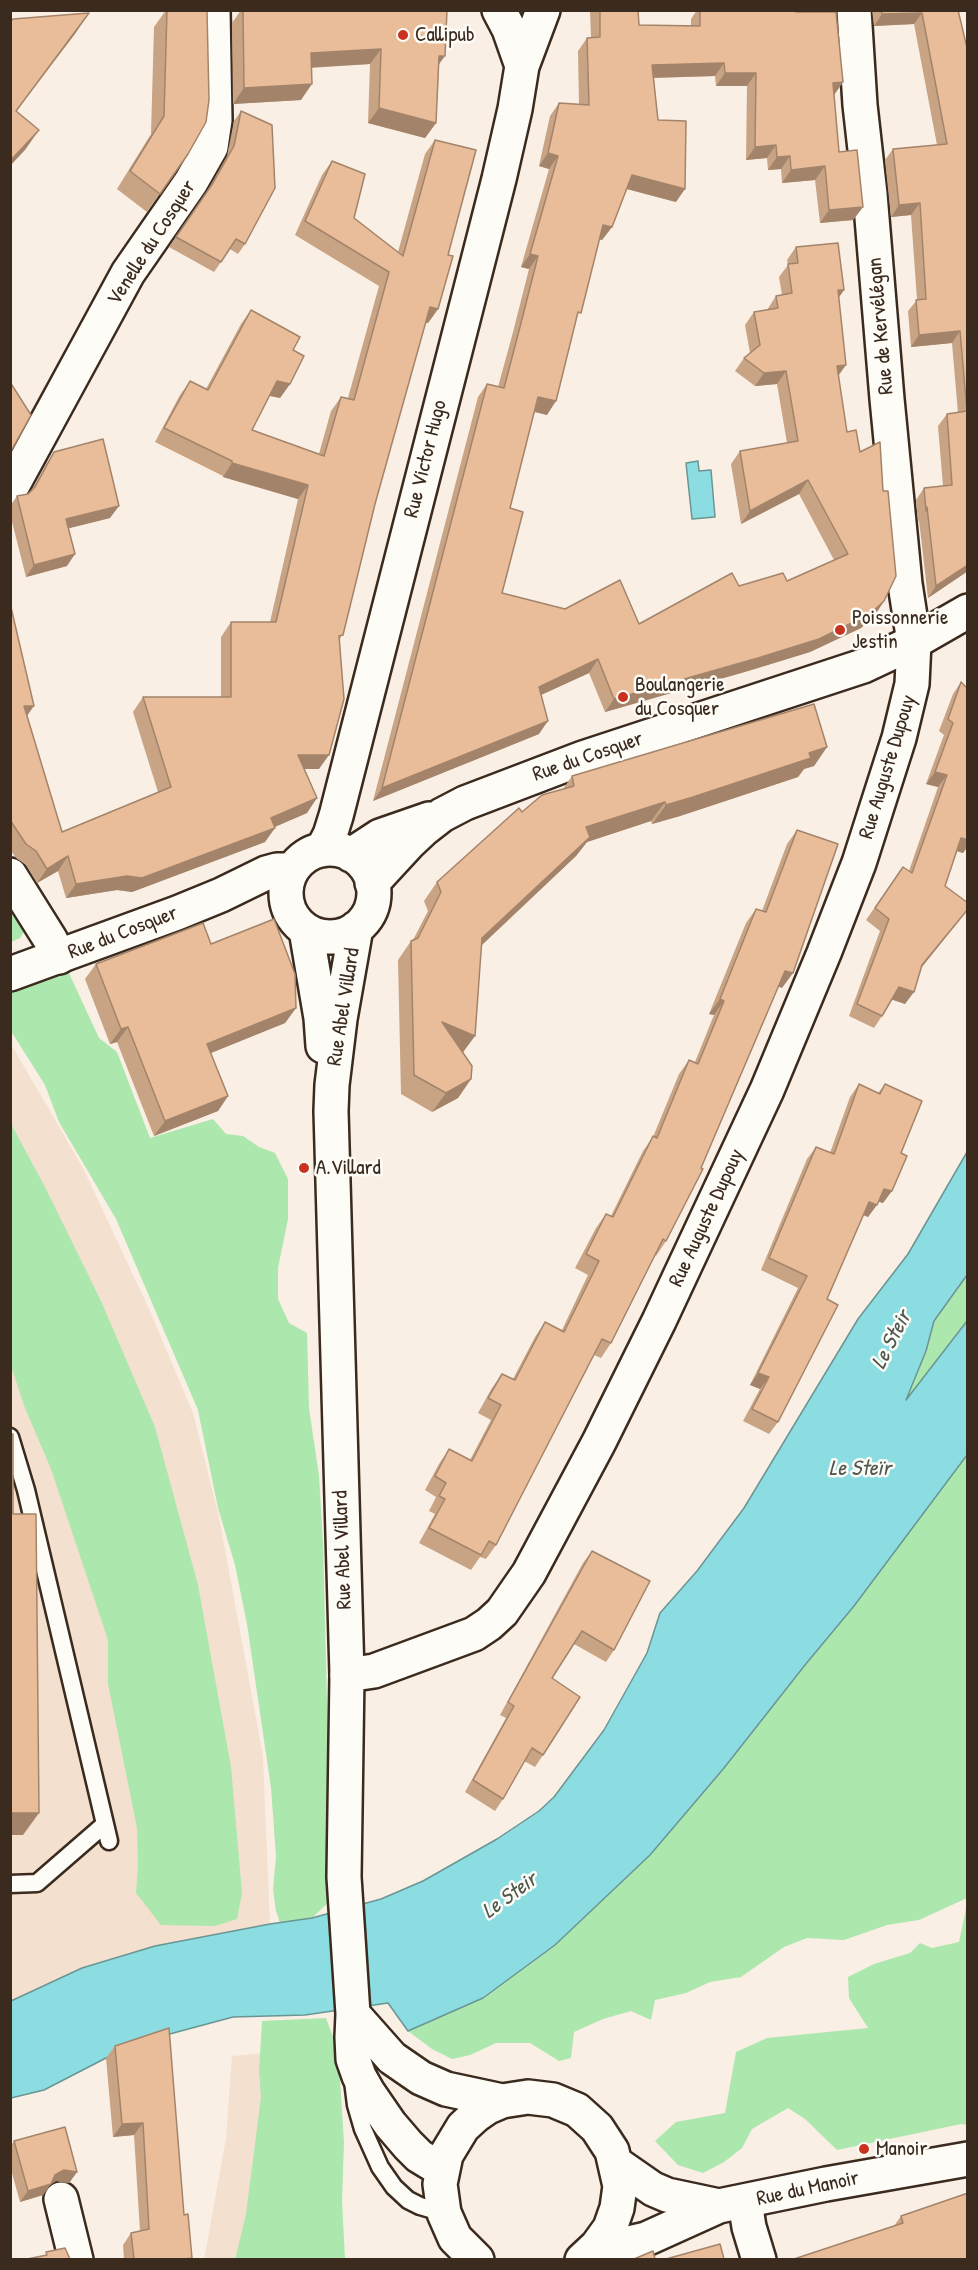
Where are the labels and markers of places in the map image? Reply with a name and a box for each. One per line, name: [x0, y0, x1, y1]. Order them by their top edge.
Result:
place label: Callipub: [415, 22, 475, 48]
marker: Callipub: [396, 28, 410, 42]
place label: Poissonnerie Jestin: [852, 605, 948, 655]
marker: Poissonnerie Jestin: [833, 623, 847, 637]
place label: Boulangerie du Cosquer: [635, 672, 725, 722]
marker: Boulangerie du Cosquer: [616, 690, 630, 704]
place label: A.Villard: [316, 1155, 381, 1181]
marker: A.Villard: [297, 1161, 311, 1175]
place label: Manoir: [876, 2136, 927, 2162]
marker: Manoir: [857, 2142, 871, 2156]

